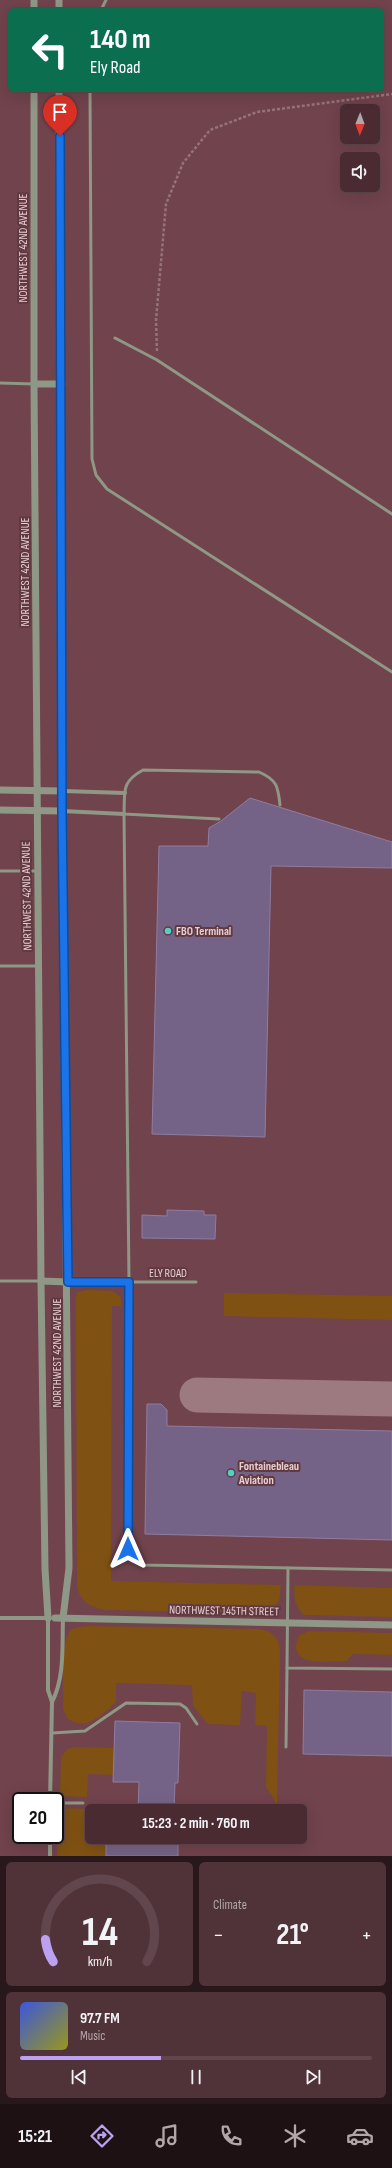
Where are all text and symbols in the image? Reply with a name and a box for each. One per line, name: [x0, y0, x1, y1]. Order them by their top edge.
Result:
text: 140 m: [90, 23, 151, 56]
icon: left: [24, 24, 76, 76]
text: Ely Road: [90, 57, 141, 78]
pin: [43, 95, 77, 136]
icon: arrive: [49, 101, 71, 123]
north arrow: [340, 104, 380, 144]
map controls: [340, 104, 380, 192]
button: sound: [340, 152, 380, 192]
street label: NORTHWEST 42ND AVENUE: [16, 193, 31, 303]
street label: NORTHWEST 42ND AVENUE: [18, 517, 33, 627]
street label: NORTHWEST 42ND AVENUE: [19, 841, 35, 951]
place label: FBO Terminal: [176, 924, 231, 939]
marker: FBO Terminal: [163, 926, 173, 936]
street label: ELY ROAD: [149, 1266, 187, 1281]
street label: NORTHWEST 42ND AVENUE: [50, 1298, 65, 1408]
place label: Fontainebleau Aviation: [238, 1459, 299, 1488]
marker: Fontainebleau Aviation: [226, 1468, 236, 1478]
position arrow: [107, 1528, 149, 1570]
street label: NORTHWEST 145TH STREET: [169, 1603, 279, 1619]
speed limit sign: 20: [12, 1792, 64, 1844]
text: 15:23 · 2 min · 760 m: [142, 1814, 250, 1833]
text: Climate: [213, 1897, 247, 1913]
text: 14: [82, 1908, 118, 1957]
text: 21°: [276, 1917, 309, 1953]
text: −: [213, 1922, 224, 1949]
text: +: [361, 1922, 372, 1949]
text: km/h: [87, 1953, 112, 1970]
text: 97.7 FM: [80, 2009, 120, 2028]
text: Music: [80, 2028, 105, 2044]
icon: previous: [68, 2066, 90, 2088]
icon: pause: [185, 2066, 207, 2088]
icon: next: [302, 2066, 324, 2088]
icon: directions: [88, 2122, 116, 2150]
icon: music: [153, 2122, 181, 2150]
icon: phone: [217, 2122, 245, 2150]
icon: climate: [281, 2122, 309, 2150]
icon: car: [346, 2122, 374, 2150]
text: 15:21: [18, 2126, 52, 2147]

